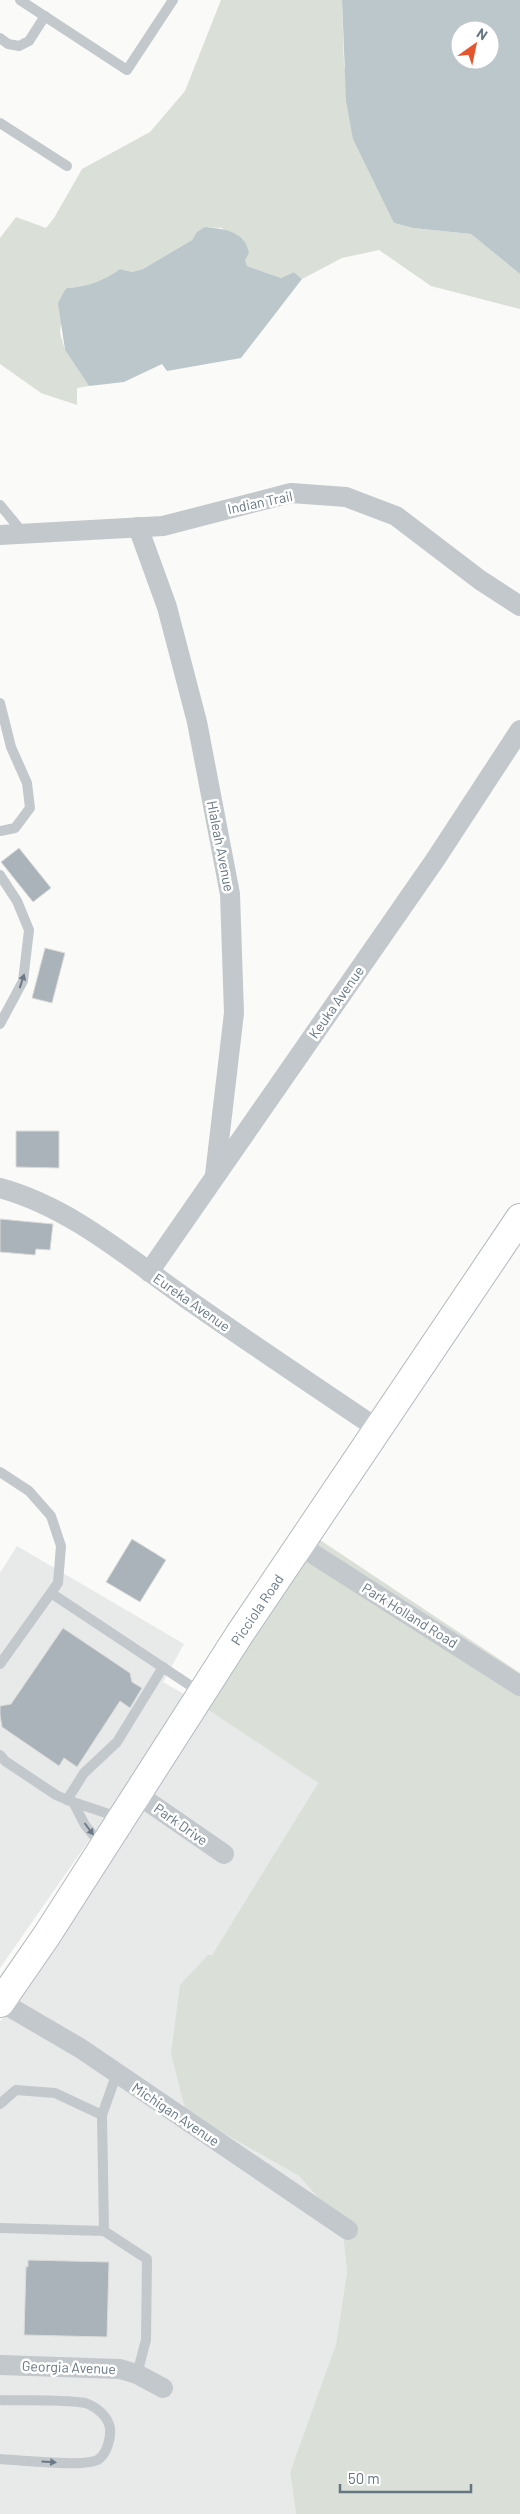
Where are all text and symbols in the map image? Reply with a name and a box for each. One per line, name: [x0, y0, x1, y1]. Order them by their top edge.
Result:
north arrow: [450, 20, 500, 70]
text: N: [474, 24, 491, 43]
street label: Indian Trail: [226, 487, 294, 517]
street label: Hialeah Avenue: [204, 799, 238, 893]
street label: Keuka Avenue: [305, 962, 367, 1042]
one-way arrow: [18, 973, 26, 988]
street label: Eureka Avenue: [150, 1269, 234, 1335]
street label: Picciola Road: [227, 1570, 286, 1648]
street label: Park Holland Road: [359, 1579, 461, 1651]
street label: Park Drive: [151, 1799, 211, 1849]
one-way arrow: [84, 1822, 94, 1836]
street label: Michigan Avenue: [129, 2079, 223, 2149]
street label: Georgia Avenue: [22, 2357, 116, 2377]
one-way arrow: [41, 2458, 57, 2466]
scale bar: [340, 2462, 471, 2494]
text: 50 m: [348, 2469, 380, 2487]

